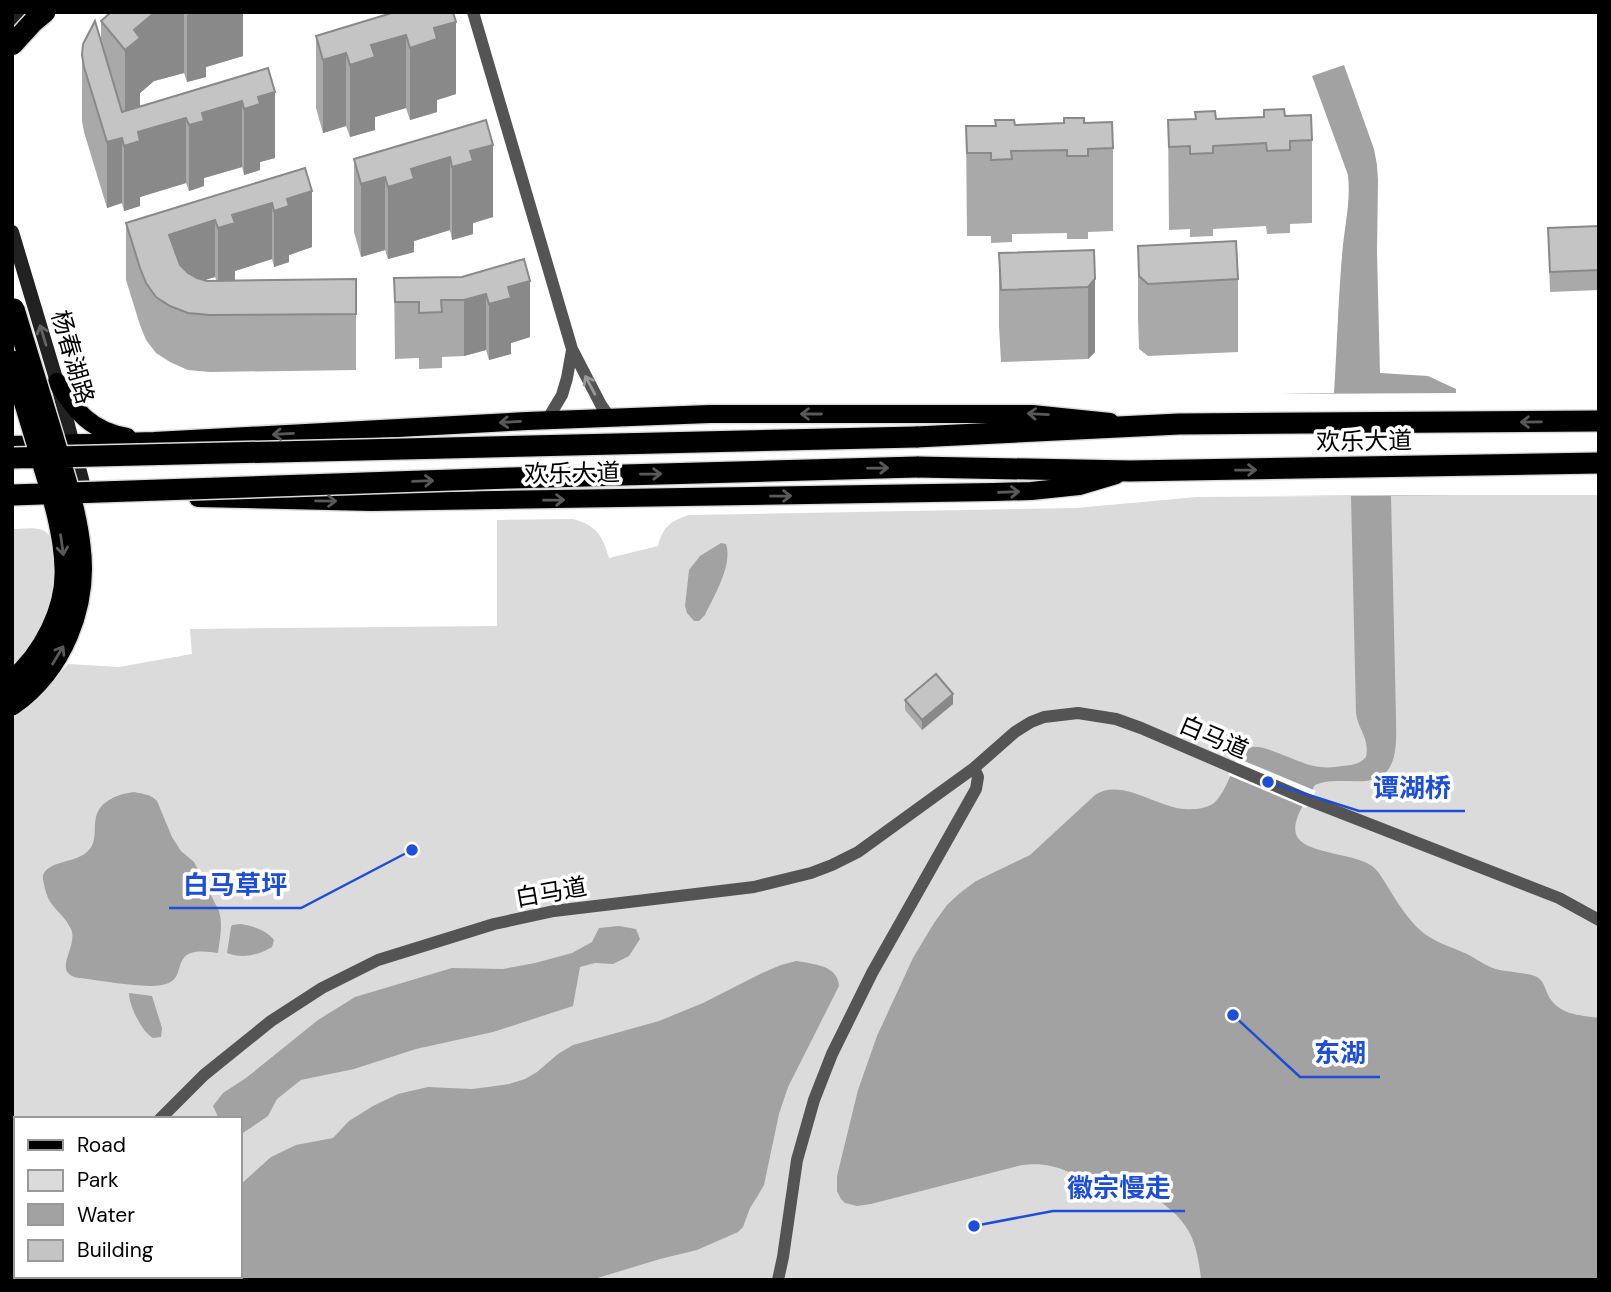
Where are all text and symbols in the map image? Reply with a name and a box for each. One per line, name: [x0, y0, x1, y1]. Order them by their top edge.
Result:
street label: 杨春湖路: [45, 307, 101, 407]
one-way arrow: [36, 324, 48, 346]
one-way arrow: [582, 375, 596, 395]
one-way arrow: [800, 407, 823, 421]
one-way arrow: [1027, 408, 1050, 421]
one-way arrow: [1519, 415, 1542, 428]
one-way arrow: [499, 416, 522, 429]
street label: 欢乐大道: [1316, 425, 1412, 457]
one-way arrow: [272, 428, 295, 441]
street label: 欢乐大道: [524, 457, 620, 489]
one-way arrow: [866, 462, 889, 475]
one-way arrow: [1235, 463, 1258, 476]
one-way arrow: [639, 467, 662, 481]
one-way arrow: [411, 474, 434, 487]
one-way arrow: [997, 485, 1020, 498]
one-way arrow: [769, 489, 792, 502]
one-way arrow: [542, 493, 565, 507]
one-way arrow: [314, 494, 337, 508]
one-way arrow: [56, 533, 69, 556]
one-way arrow: [51, 645, 65, 665]
street label: 白马道: [1175, 709, 1253, 765]
callout: 谭湖桥: [1359, 764, 1465, 811]
text: 谭湖桥: [1373, 771, 1451, 805]
callout: 白马草坪: [169, 861, 301, 908]
text: 白马草坪: [183, 868, 287, 902]
street label: 白马道: [513, 870, 589, 914]
callout: 东湖: [1300, 1030, 1380, 1077]
text: 东湖: [1314, 1036, 1366, 1070]
legend: [14, 1117, 242, 1278]
text: Road: [77, 1131, 126, 1159]
callout: 徽宗慢走: [1053, 1164, 1185, 1211]
text: Park: [77, 1166, 119, 1194]
text: 徽宗慢走: [1067, 1171, 1171, 1205]
text: Water: [77, 1201, 135, 1229]
text: Building: [77, 1236, 154, 1264]

